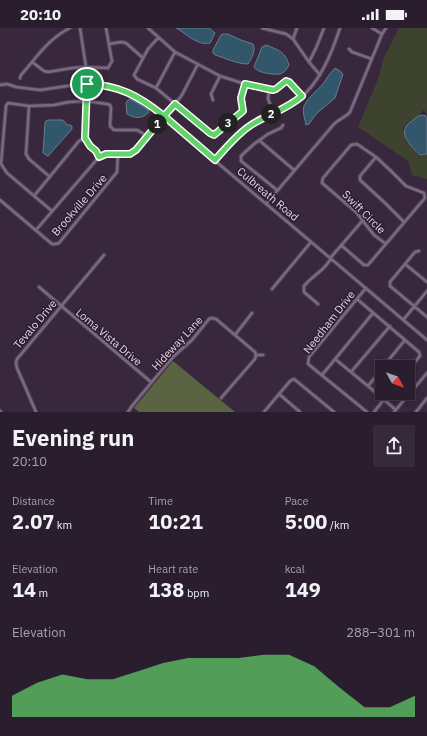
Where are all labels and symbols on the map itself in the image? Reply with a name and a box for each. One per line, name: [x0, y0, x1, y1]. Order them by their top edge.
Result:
pin: [70, 67, 104, 101]
pin: 2: [261, 104, 281, 124]
pin: 3: [218, 113, 238, 133]
pin: 1: [147, 114, 167, 134]
street label: Culbreath Road: [234, 164, 302, 224]
street label: Brookville Drive: [48, 171, 110, 239]
street label: Swift Circle: [339, 187, 389, 237]
street label: Needham Drive: [300, 288, 358, 356]
street label: Tevalo Drive: [10, 297, 60, 351]
street label: Loma Vista Drive: [73, 305, 145, 369]
street label: Hideway Lane: [148, 313, 206, 373]
north arrow: [375, 360, 415, 400]

